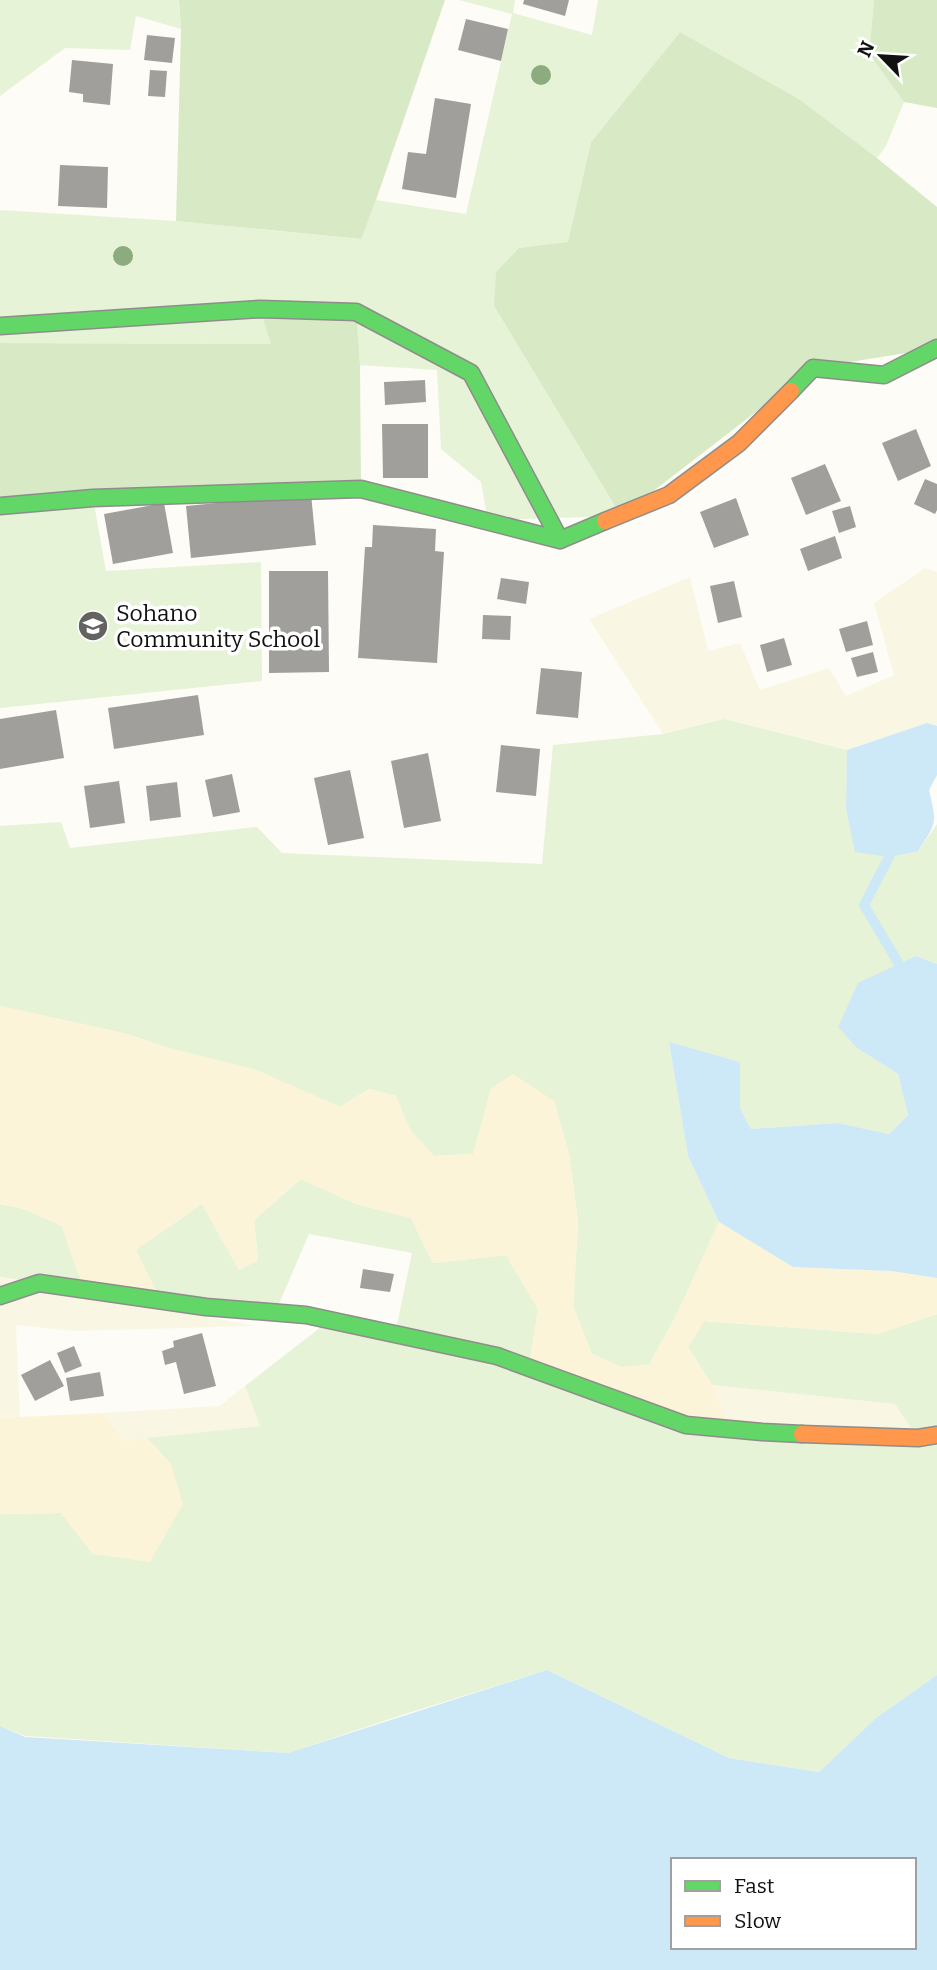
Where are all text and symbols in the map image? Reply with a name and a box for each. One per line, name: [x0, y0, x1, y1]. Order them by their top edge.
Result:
north arrow: [846, 21, 916, 91]
text: N: [853, 37, 880, 61]
place label: Sohano Community School: [116, 599, 320, 653]
school or university icon: Sohano Community School: [76, 609, 110, 643]
legend: [671, 1858, 916, 1949]
text: Fast: [734, 1873, 775, 1899]
text: Slow: [734, 1908, 781, 1934]

